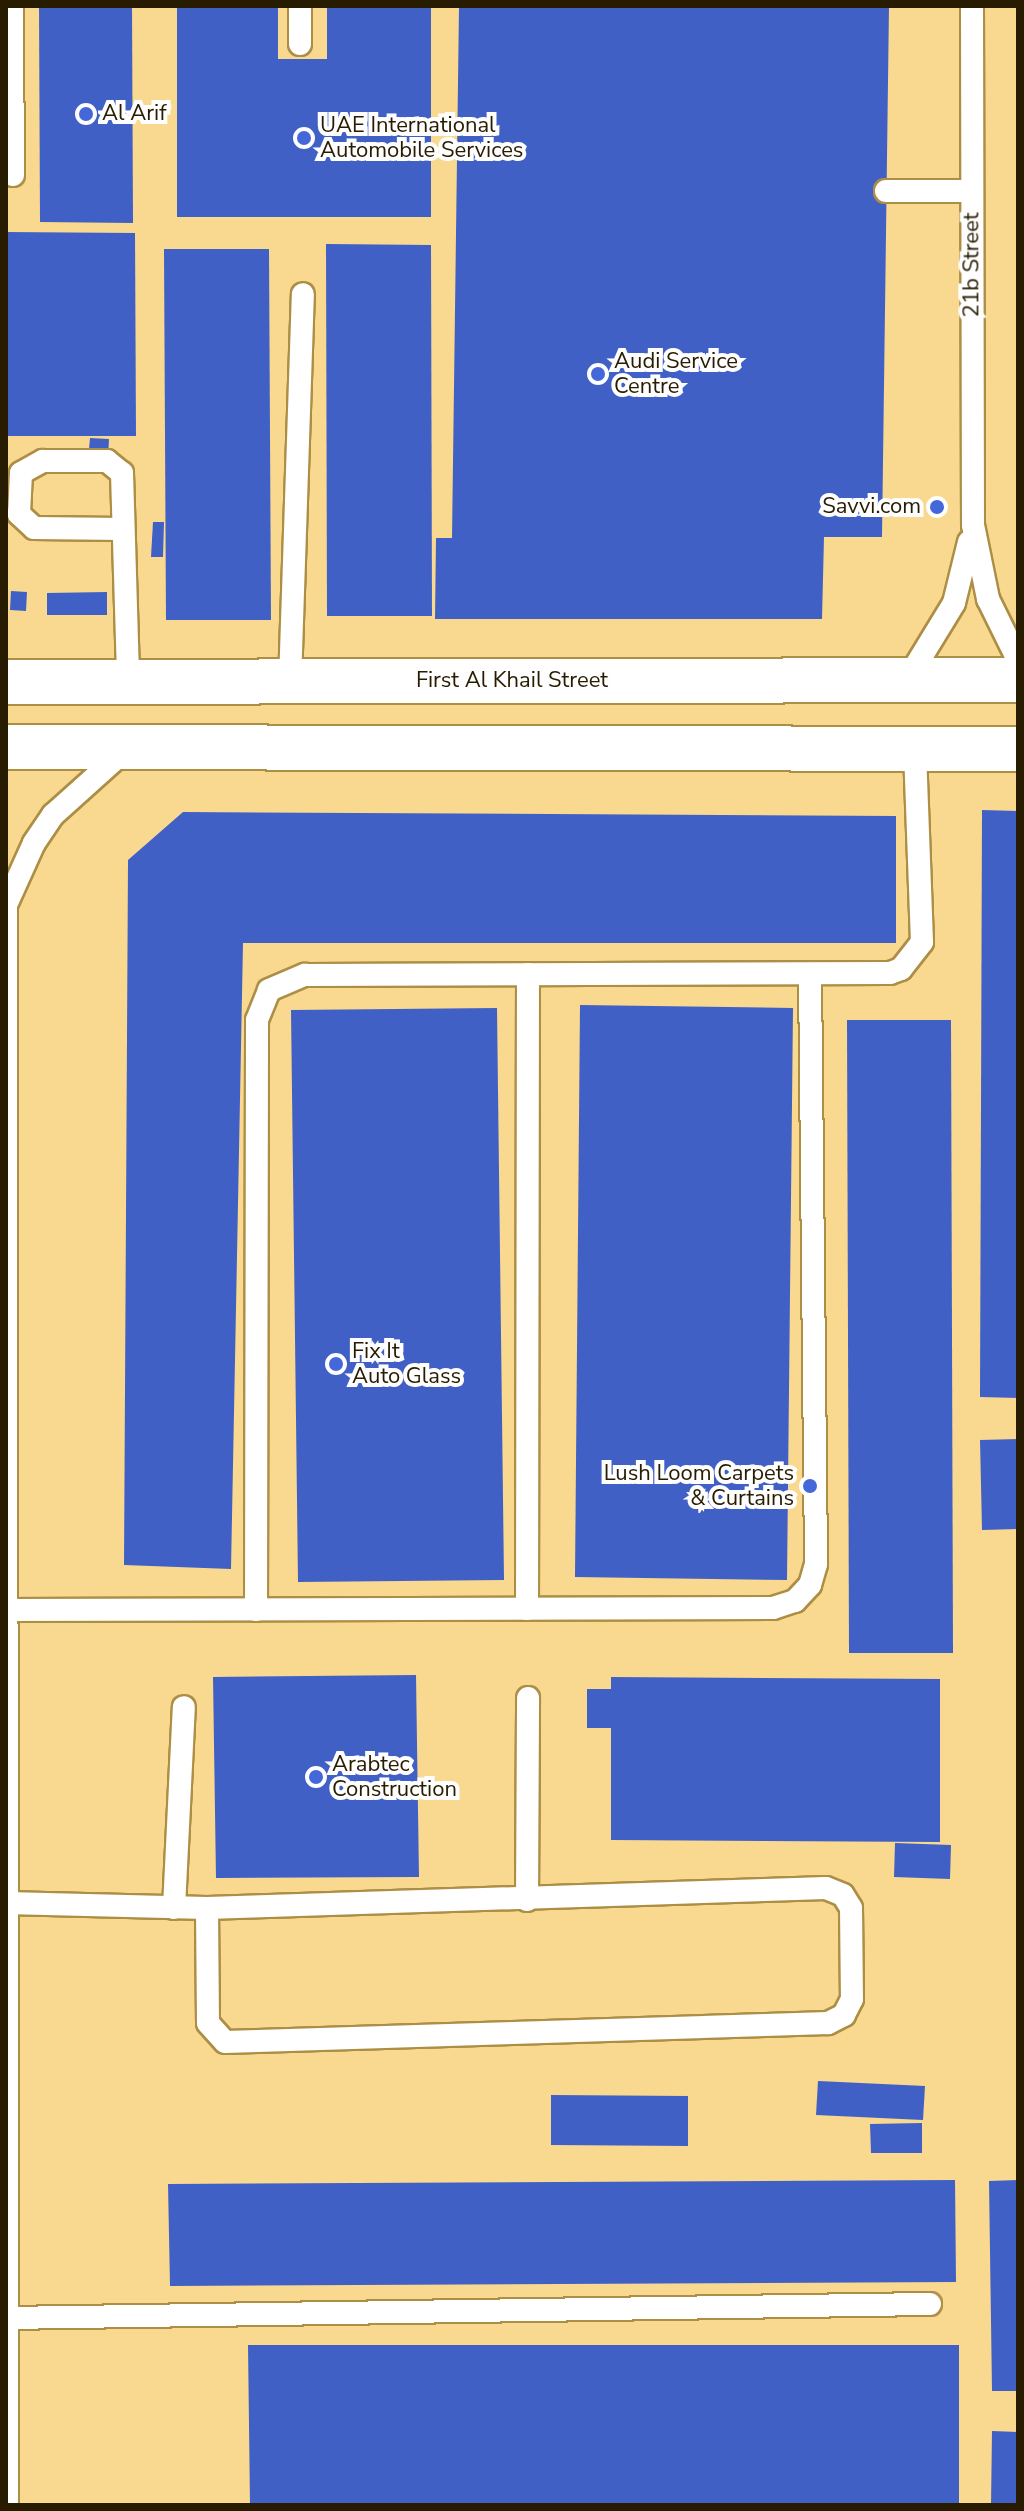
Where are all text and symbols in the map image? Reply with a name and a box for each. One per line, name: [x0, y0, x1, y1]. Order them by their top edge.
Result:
place label: Al Arif: [102, 101, 167, 127]
marker: Al Arif: [77, 105, 95, 123]
place label: UAE International Automobile Services: [320, 112, 523, 164]
marker: UAE International Automobile Services: [295, 129, 313, 147]
street label: 21b Street: [959, 213, 985, 317]
place label: Audi Service Centre: [614, 348, 738, 400]
marker: Audi Service Centre: [589, 365, 607, 383]
place label: Savvi.com: [822, 494, 921, 520]
marker: Savvi.com: [928, 498, 946, 516]
street label: First Al Khail Street: [416, 668, 608, 694]
place label: Fix It Auto Glass: [352, 1338, 461, 1390]
marker: Fix It Auto Glass: [327, 1355, 345, 1373]
place label: Lush Loom Carpets & Curtains: [604, 1460, 794, 1512]
marker: Lush Loom Carpets & Curtains: [801, 1477, 819, 1495]
place label: Arabtec Construction: [332, 1751, 457, 1802]
marker: Arabtec Construction: [307, 1768, 325, 1786]

